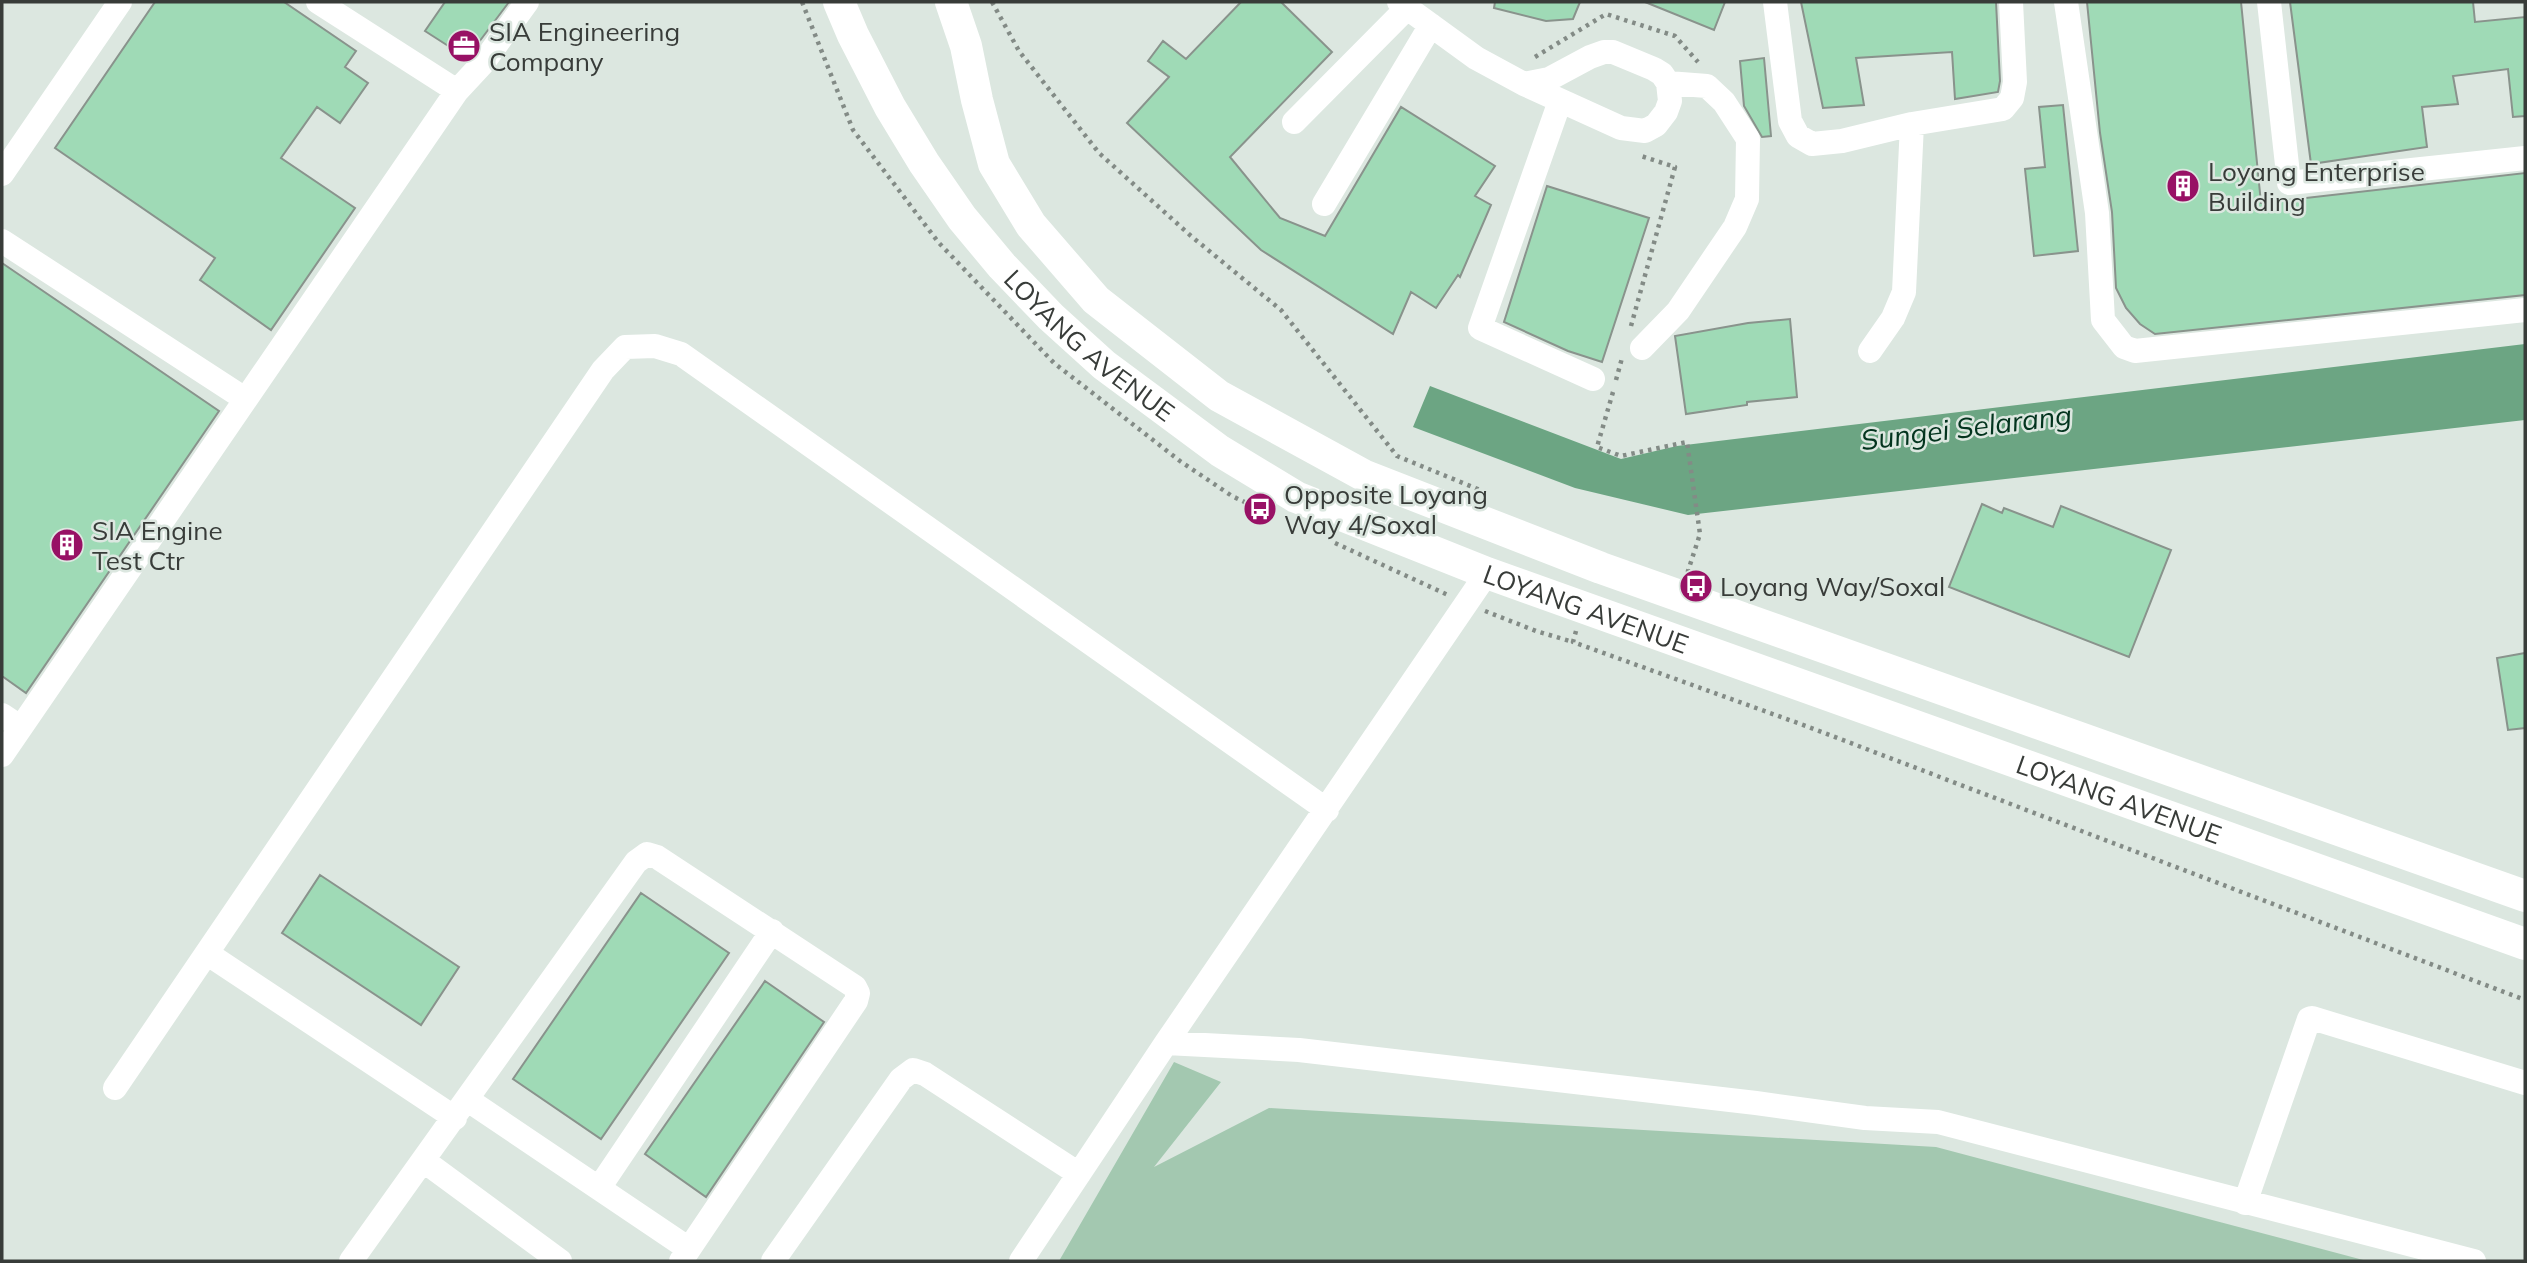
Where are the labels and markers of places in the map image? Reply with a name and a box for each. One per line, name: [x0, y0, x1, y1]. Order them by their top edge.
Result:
place label: SIA Engineering Company: [489, 15, 680, 78]
office icon: SIA Engineering Company: [445, 27, 483, 65]
place label: Loyang Enterprise Building: [2208, 155, 2425, 218]
building icon: Loyang Enterprise Building: [2164, 167, 2202, 205]
place label: Opposite Loyang Way 4/Soxal: [1284, 478, 1488, 541]
bus stop icon: Opposite Loyang Way 4/Soxal: [1241, 490, 1279, 528]
place label: SIA Engine Test Ctr: [92, 514, 223, 577]
building icon: SIA Engine Test Ctr: [48, 526, 86, 564]
bus stop icon: Loyang Way/Soxal: [1677, 567, 1715, 605]
place label: Loyang Way/Soxal: [1720, 570, 1945, 603]

